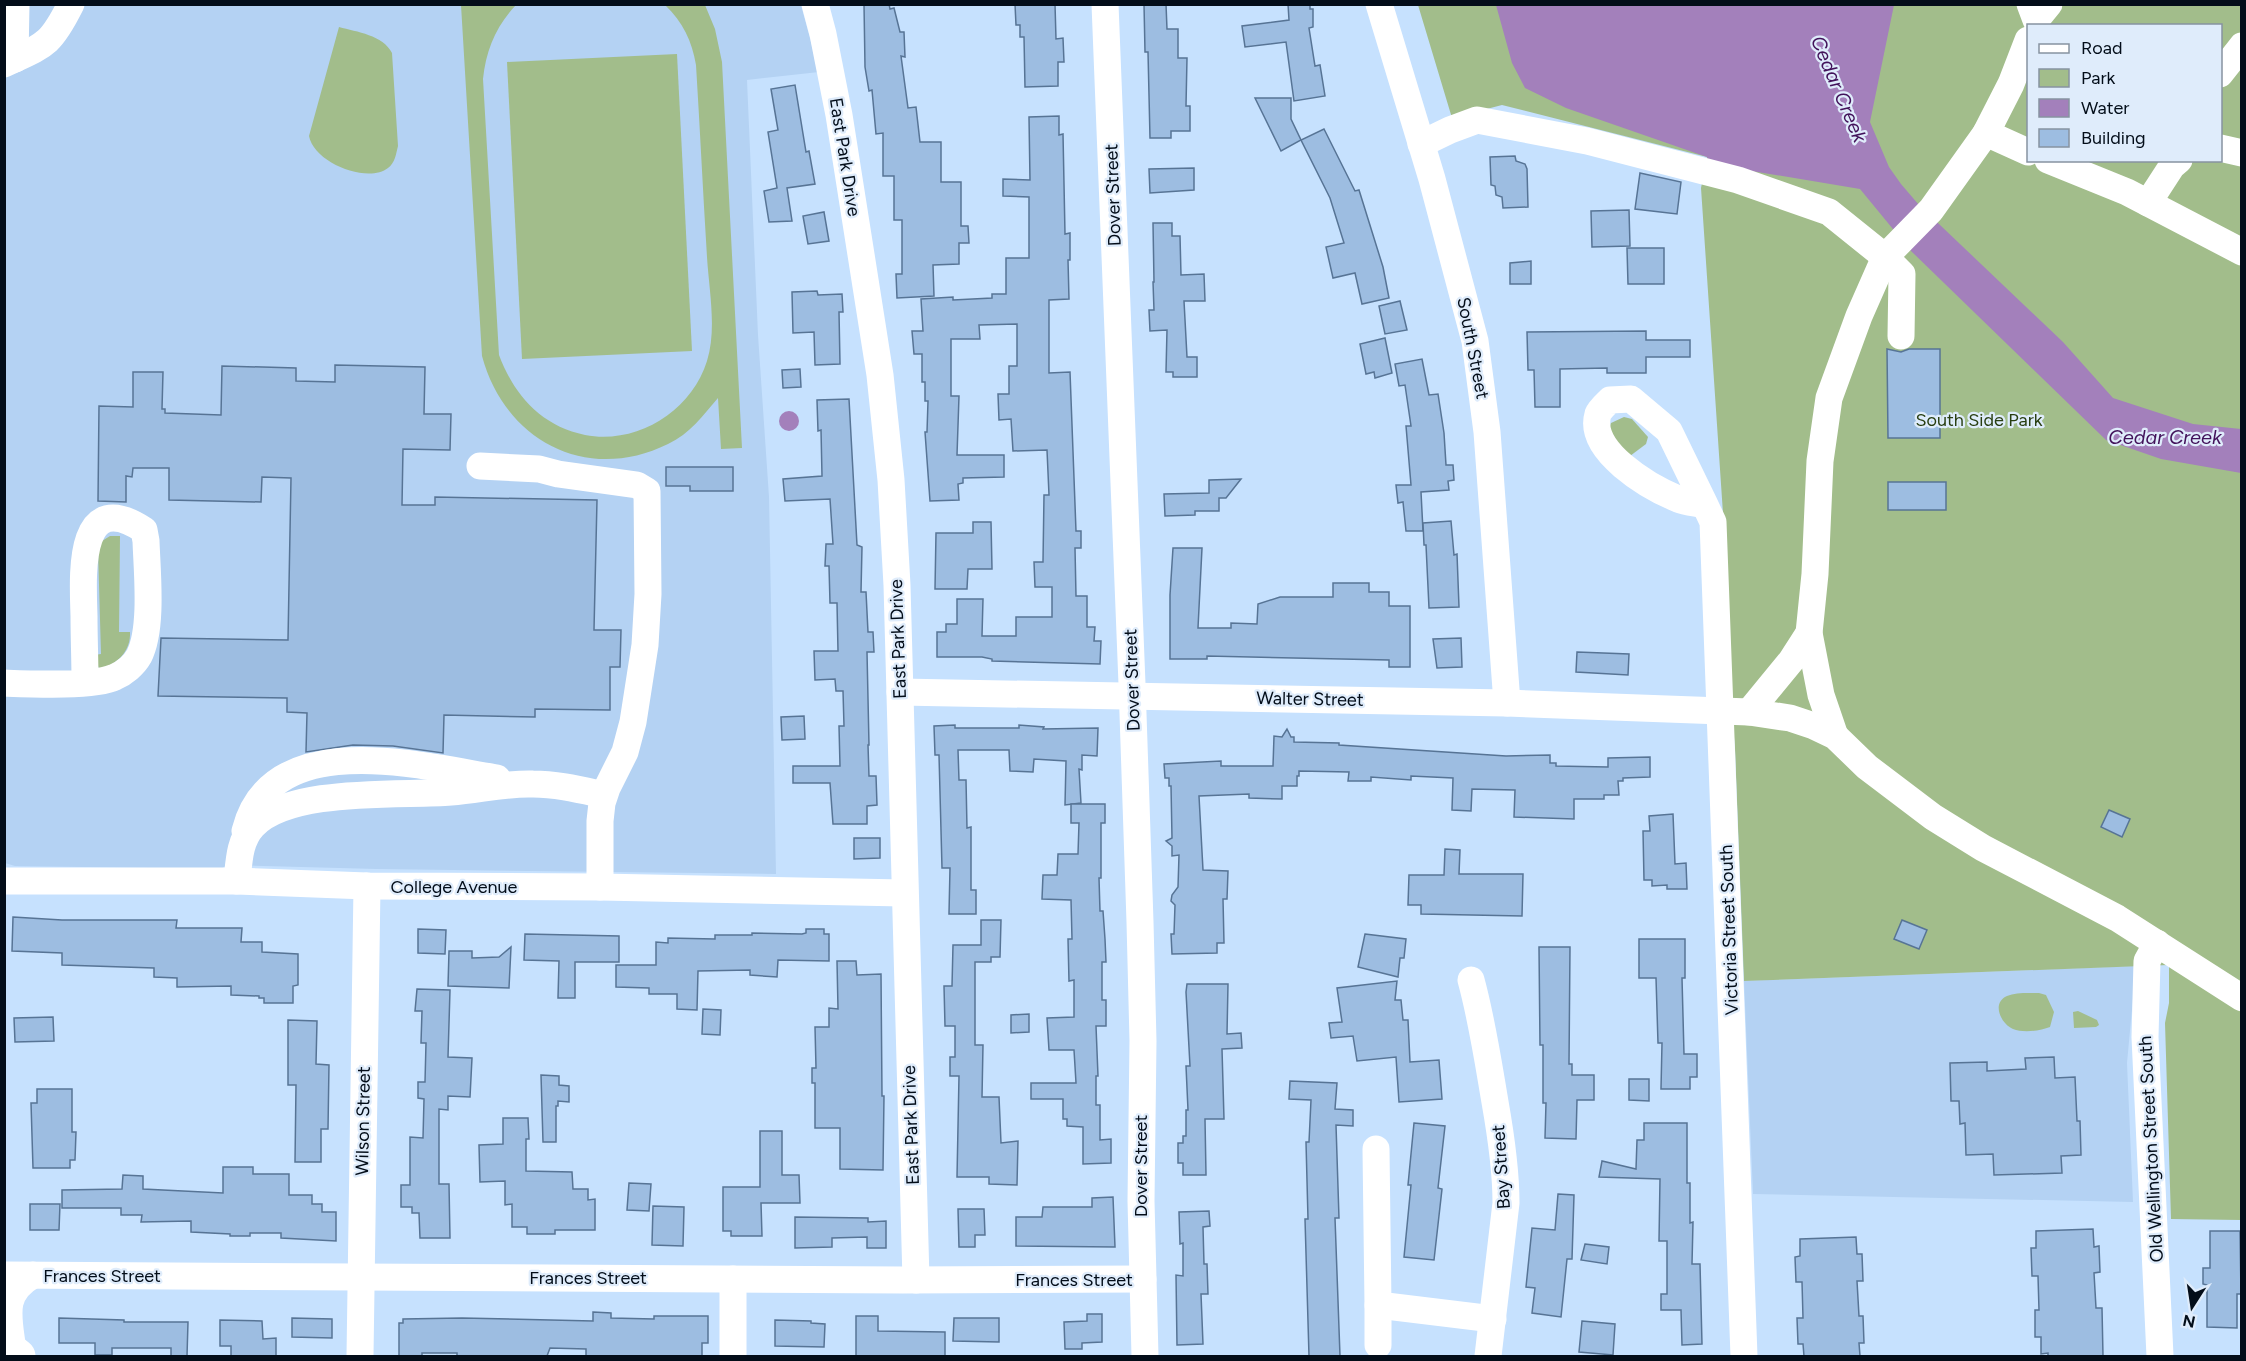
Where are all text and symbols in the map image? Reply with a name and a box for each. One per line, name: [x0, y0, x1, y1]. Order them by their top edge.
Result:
legend: [2027, 24, 2222, 162]
water label: Cedar Creek: [1806, 32, 1873, 147]
text: Road: [2081, 37, 2122, 59]
text: Park: [2081, 67, 2116, 89]
street label: East Park Drive: [825, 96, 865, 218]
text: Water: [2081, 97, 2129, 119]
text: Building: [2081, 127, 2146, 149]
street label: Dover Street: [1100, 143, 1126, 247]
street label: South Street: [1452, 295, 1494, 401]
park label: South Side Park: [1915, 409, 2043, 431]
water label: Cedar Creek: [2108, 425, 2223, 449]
street label: East Park Drive: [885, 579, 911, 699]
street label: Dover Street: [1119, 628, 1145, 732]
street label: Walter Street: [1256, 687, 1364, 711]
street label: Victoria Street South: [1715, 844, 1743, 1016]
street label: College Avenue: [391, 876, 518, 898]
street label: Old Wellington Street South: [2134, 1035, 2168, 1263]
street label: East Park Drive: [898, 1065, 924, 1185]
street label: Wilson Street: [351, 1066, 375, 1176]
street label: Dover Street: [1130, 1115, 1152, 1217]
street label: Bay Street: [1487, 1124, 1515, 1210]
street label: Frances Street: [43, 1265, 161, 1287]
street label: Frances Street: [529, 1267, 647, 1289]
street label: Frances Street: [1015, 1269, 1133, 1291]
north arrow: [2162, 1277, 2222, 1337]
text: N: [2181, 1311, 2197, 1332]

